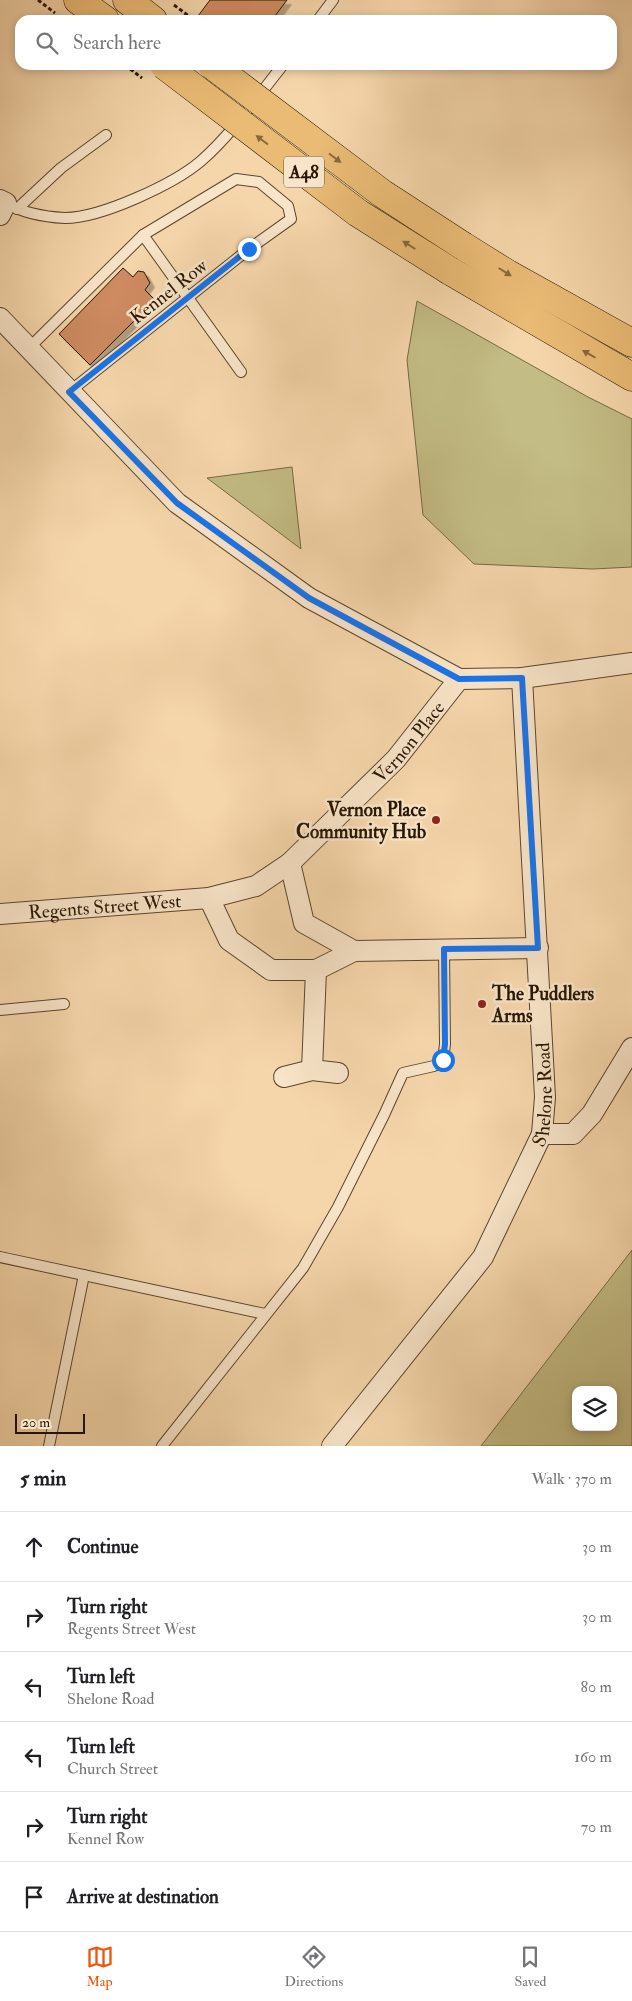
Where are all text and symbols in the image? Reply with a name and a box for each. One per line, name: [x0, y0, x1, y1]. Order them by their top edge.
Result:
search box: [15, 15, 617, 70]
icon: search: [33, 29, 61, 57]
text: Search here: [73, 31, 161, 55]
one-way arrow: [256, 135, 269, 146]
one-way arrow: [328, 153, 342, 163]
road number: A48: [284, 156, 324, 188]
route end: [238, 238, 261, 261]
one-way arrow: [402, 240, 415, 250]
street label: Kennel Row: [125, 254, 212, 329]
one-way arrow: [498, 267, 511, 277]
one-way arrow: [583, 349, 596, 358]
street label: Vernon Place: [368, 696, 450, 788]
place label: Vernon Place Community Hub: [296, 798, 427, 845]
marker: Vernon Place Community Hub: [430, 814, 442, 826]
street label: Regents Street West: [27, 889, 182, 925]
place label: The Puddlers Arms: [491, 982, 594, 1028]
marker: The Puddlers Arms: [476, 998, 488, 1010]
street label: Shelone Road: [527, 1041, 558, 1151]
route start: [432, 1049, 455, 1072]
map controls: [572, 1386, 617, 1431]
button: layers: [572, 1386, 617, 1431]
scale bar: [15, 1411, 85, 1434]
text: 20 m: [22, 1414, 50, 1431]
text: 5 min: [20, 1465, 66, 1492]
text: Walk · 370 m: [531, 1469, 612, 1489]
icon: ahead: [20, 1533, 48, 1561]
text: Continue: [67, 1535, 138, 1559]
text: 30 m: [582, 1537, 612, 1557]
text: Turn right: [67, 1595, 147, 1619]
icon: right: [20, 1603, 48, 1631]
text: 30 m: [582, 1607, 612, 1627]
text: Regents Street West: [67, 1619, 196, 1639]
text: Turn left: [67, 1665, 135, 1689]
icon: left: [20, 1673, 48, 1701]
text: 80 m: [581, 1677, 612, 1697]
text: Shelone Road: [67, 1689, 154, 1709]
text: Turn left: [67, 1735, 135, 1759]
icon: left: [20, 1743, 48, 1771]
text: 160 m: [574, 1747, 612, 1767]
text: Church Street: [67, 1759, 158, 1779]
text: Turn right: [67, 1805, 147, 1829]
icon: right: [20, 1813, 48, 1841]
text: 70 m: [581, 1817, 612, 1837]
text: Kennel Row: [67, 1829, 144, 1849]
icon: arrive: [20, 1883, 48, 1911]
text: Arrive at destination: [67, 1885, 219, 1909]
tab: Map: [86, 1943, 114, 1990]
tab: Directions: [285, 1943, 343, 1990]
tab: Saved: [514, 1943, 546, 1990]

